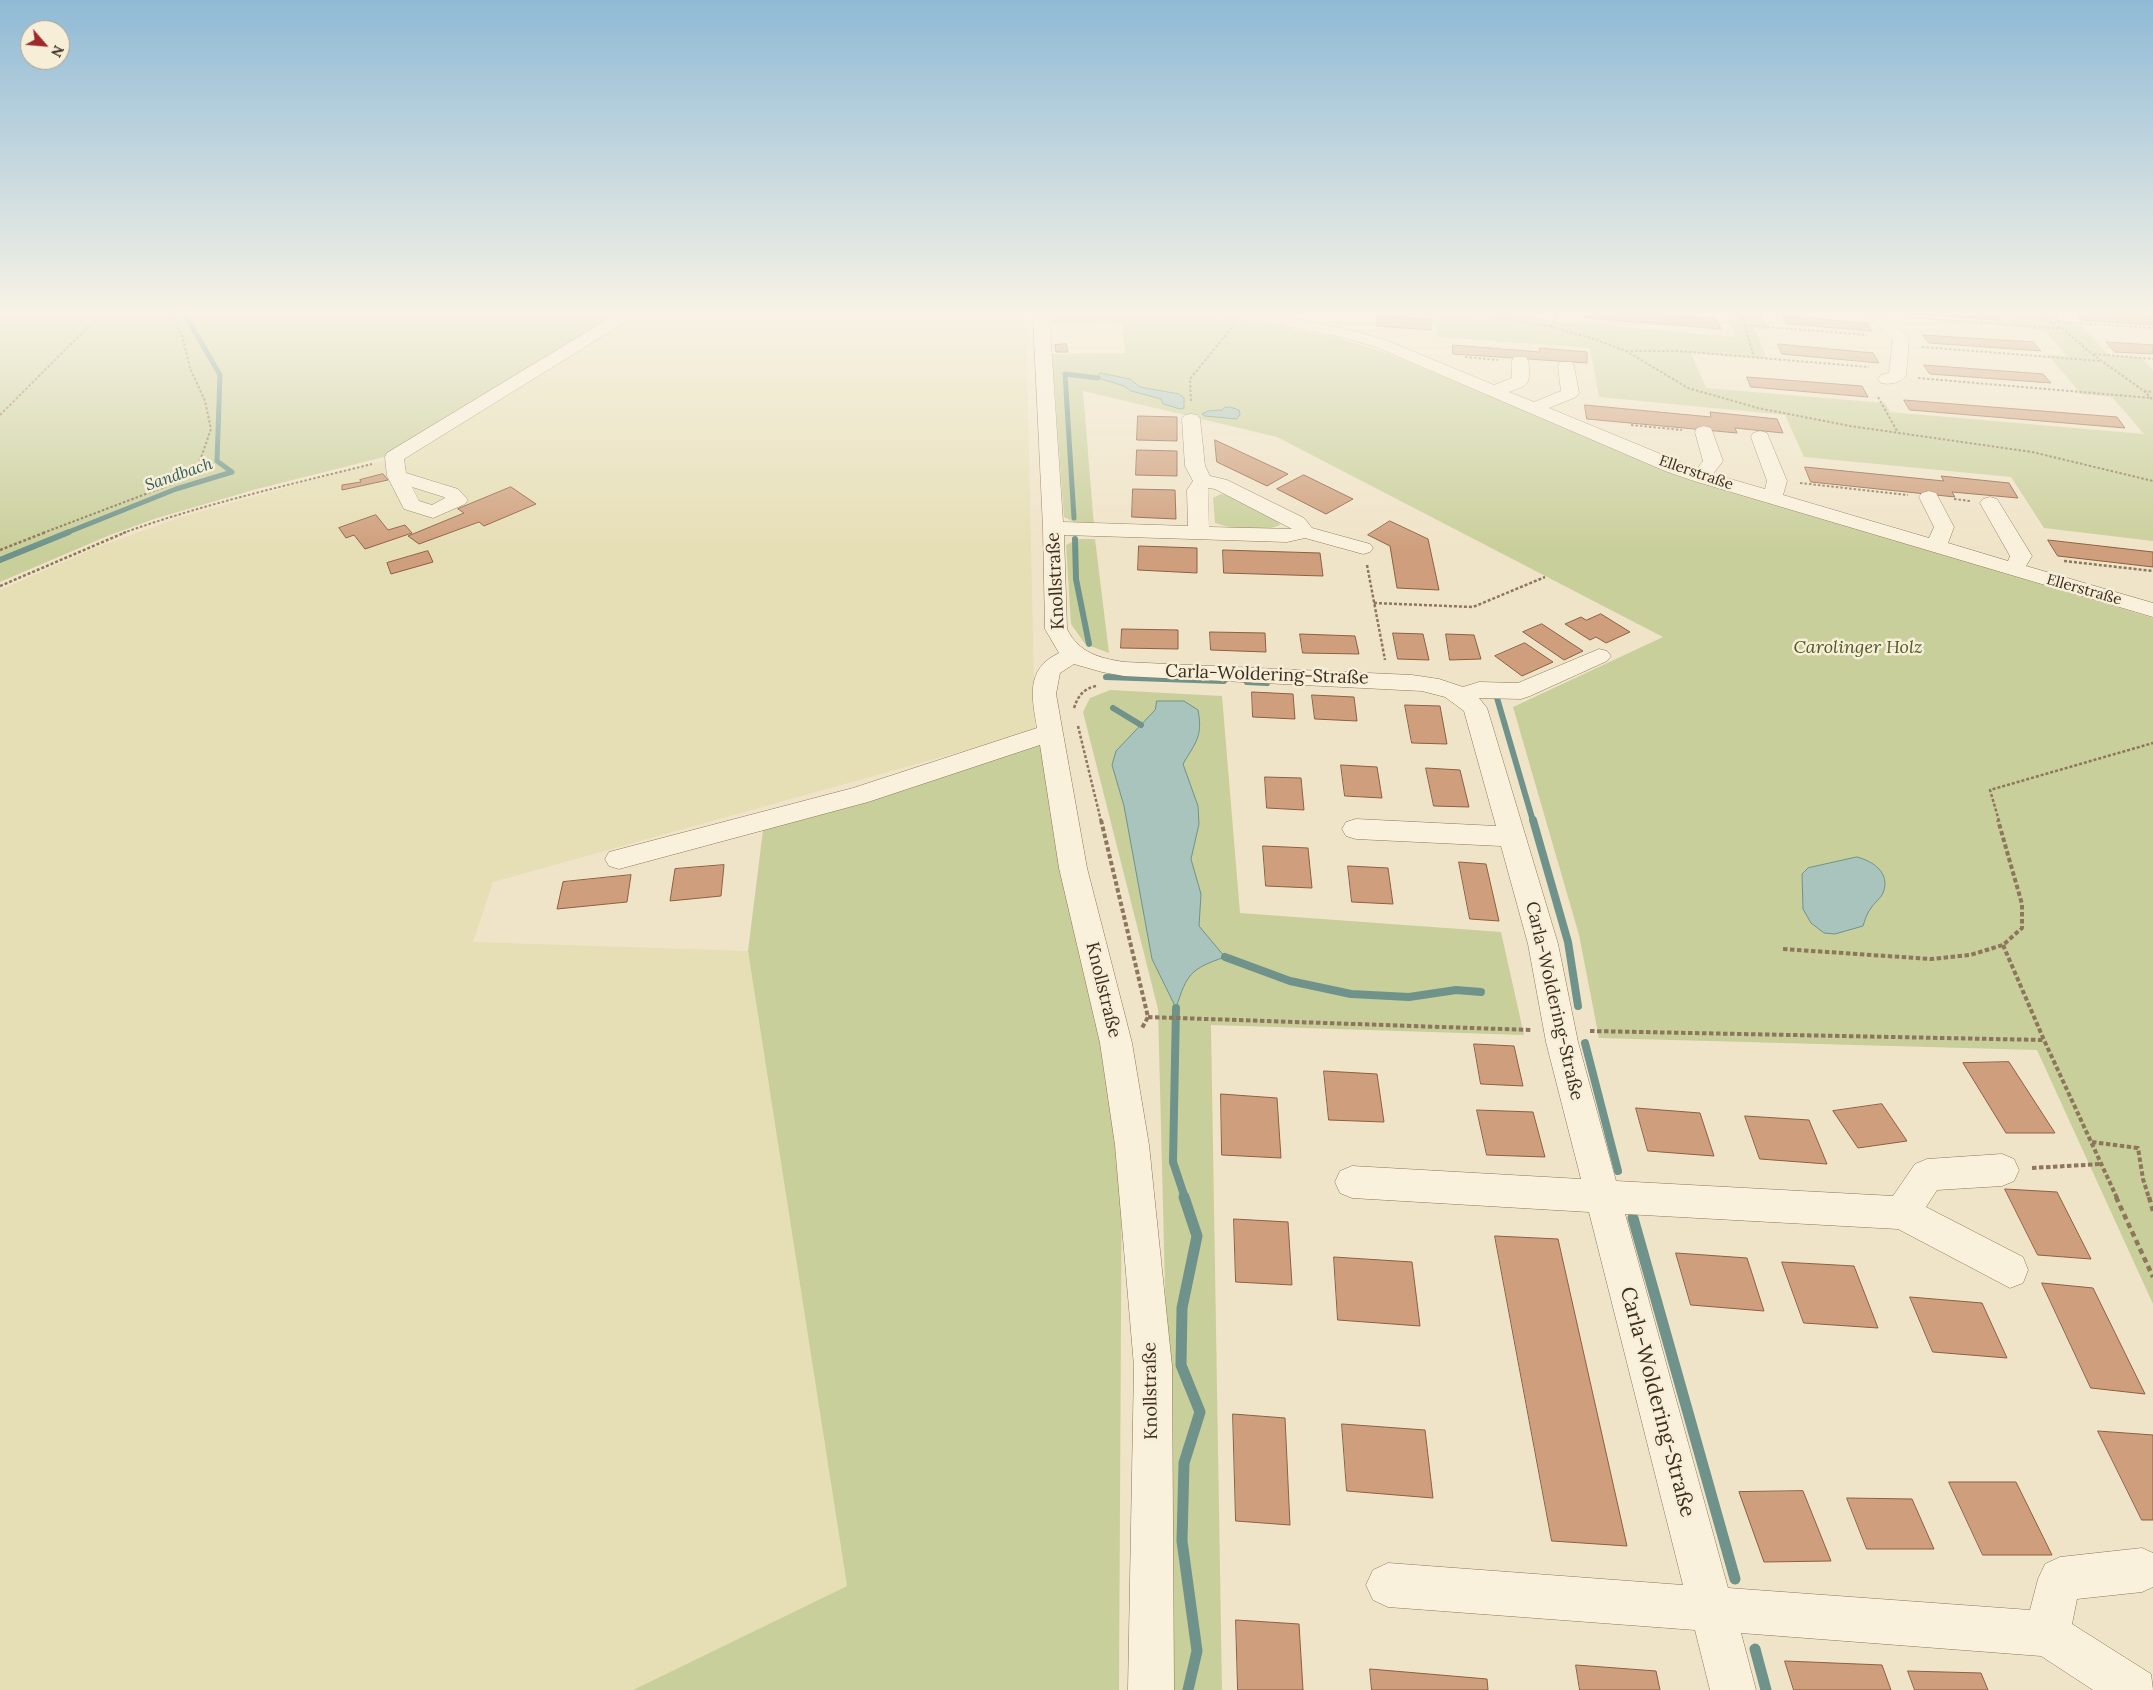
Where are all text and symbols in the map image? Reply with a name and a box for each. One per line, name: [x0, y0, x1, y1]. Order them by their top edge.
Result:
north arrow: [20, 20, 70, 70]
text: N: [47, 42, 68, 60]
street label: Ellerstraße: [1657, 452, 1735, 494]
water label: Sandbach: [143, 454, 215, 496]
street label: Knollstraße: [1043, 532, 1069, 630]
street label: Ellerstraße: [2044, 571, 2124, 609]
park label: Carolinger Holz: [1794, 637, 1922, 659]
street label: Carla-Woldering-Straße: [1165, 661, 1369, 689]
street label: Carla-Woldering-Straße: [1521, 899, 1587, 1103]
street label: Knollstraße: [1081, 940, 1125, 1040]
street label: Carla-Woldering-Straße: [1614, 1284, 1700, 1520]
street label: Knollstraße: [1139, 1342, 1163, 1440]

